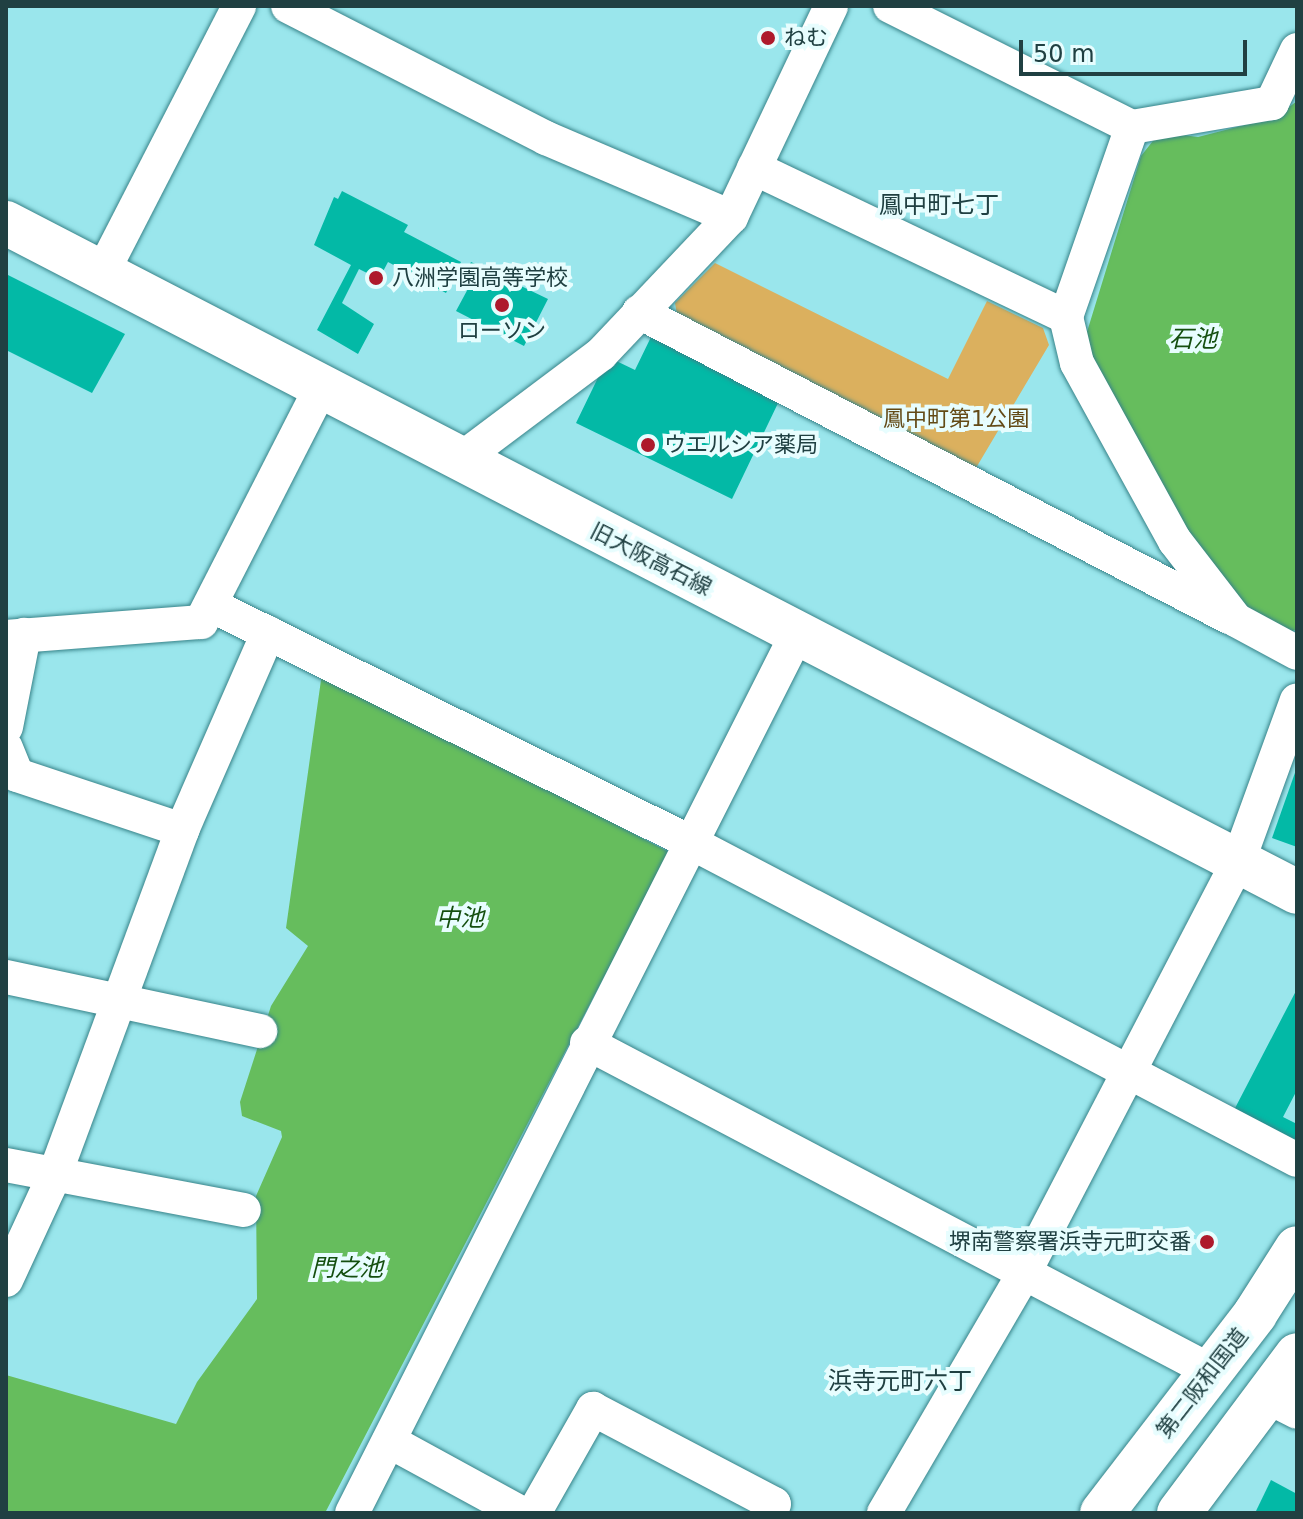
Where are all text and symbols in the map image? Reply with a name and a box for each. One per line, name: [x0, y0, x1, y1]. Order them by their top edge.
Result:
scale bar: [1023, 24, 1251, 74]
place label: ねむ: [784, 25, 828, 51]
marker: ねむ: [759, 29, 777, 47]
text: 50 m: [1033, 40, 1095, 68]
district label: 鳳中町七丁: [879, 192, 999, 220]
place label: 八洲学園高等学校: [392, 265, 568, 291]
marker: 八洲学園高等学校: [367, 269, 385, 287]
marker: ローソン: [493, 296, 511, 314]
place label: ローソン: [458, 318, 546, 344]
water label: 石池: [1169, 326, 1217, 354]
park label: 鳳中町第1公園: [883, 406, 1029, 432]
place label: ウエルシア薬局: [664, 432, 818, 458]
marker: ウエルシア薬局: [639, 436, 657, 454]
street label: 旧大阪高石線: [586, 517, 716, 601]
water label: 中池: [436, 905, 484, 933]
place label: 堺南警察署浜寺元町交番: [949, 1229, 1191, 1255]
marker: 堺南警察署浜寺元町交番: [1198, 1233, 1216, 1251]
water label: 門之池: [311, 1255, 383, 1283]
street label: 第二阪和国道: [1151, 1323, 1253, 1443]
district label: 浜寺元町六丁: [828, 1368, 972, 1396]

